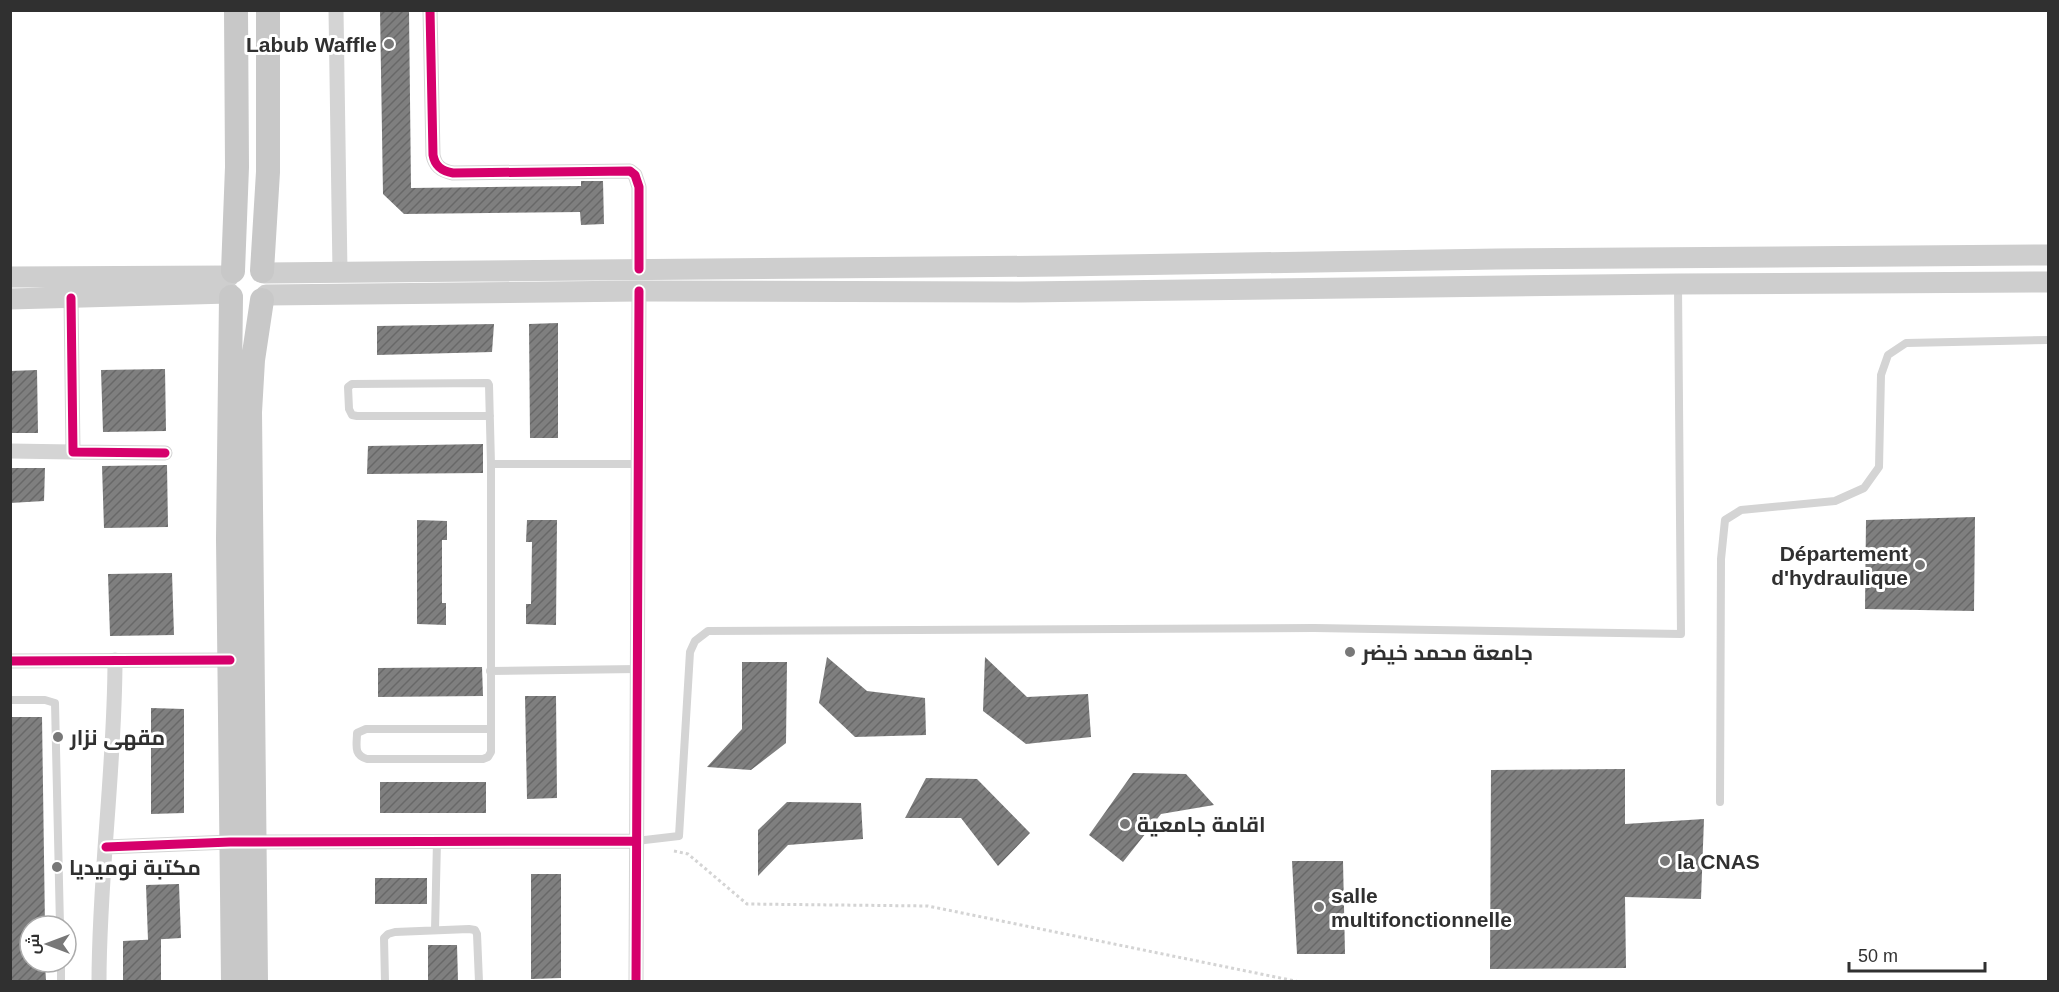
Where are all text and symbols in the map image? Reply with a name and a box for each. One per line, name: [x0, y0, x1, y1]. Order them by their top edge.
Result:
place label: Labub Waffle: [246, 33, 377, 56]
marker: Labub Waffle: [382, 37, 396, 51]
place label: Département d'hydraulique: [1771, 542, 1908, 589]
marker: Département d'hydraulique: [1913, 558, 1927, 572]
place label: جامعة محمد خيضر: [1361, 641, 1533, 665]
marker: جامعة محمد خيضر: [1343, 645, 1357, 659]
place label: مقهى نزار: [69, 726, 165, 751]
marker: مقهى نزار: [51, 730, 65, 744]
place label: اقامة جامعية: [1137, 813, 1265, 837]
marker: اقامة جامعية: [1118, 817, 1132, 831]
place label: la CNAS: [1677, 850, 1760, 873]
marker: la CNAS: [1658, 854, 1672, 868]
place label: مكتبة نوميديا: [69, 856, 201, 881]
marker: مكتبة نوميديا: [50, 860, 64, 874]
place label: salle multifonctionnelle: [1331, 884, 1512, 931]
marker: salle multifonctionnelle: [1312, 900, 1326, 914]
north arrow: [18, 914, 78, 974]
text: ش: [25, 934, 43, 954]
scale bar: [1849, 935, 1986, 973]
text: 50 m: [1858, 946, 1898, 966]

